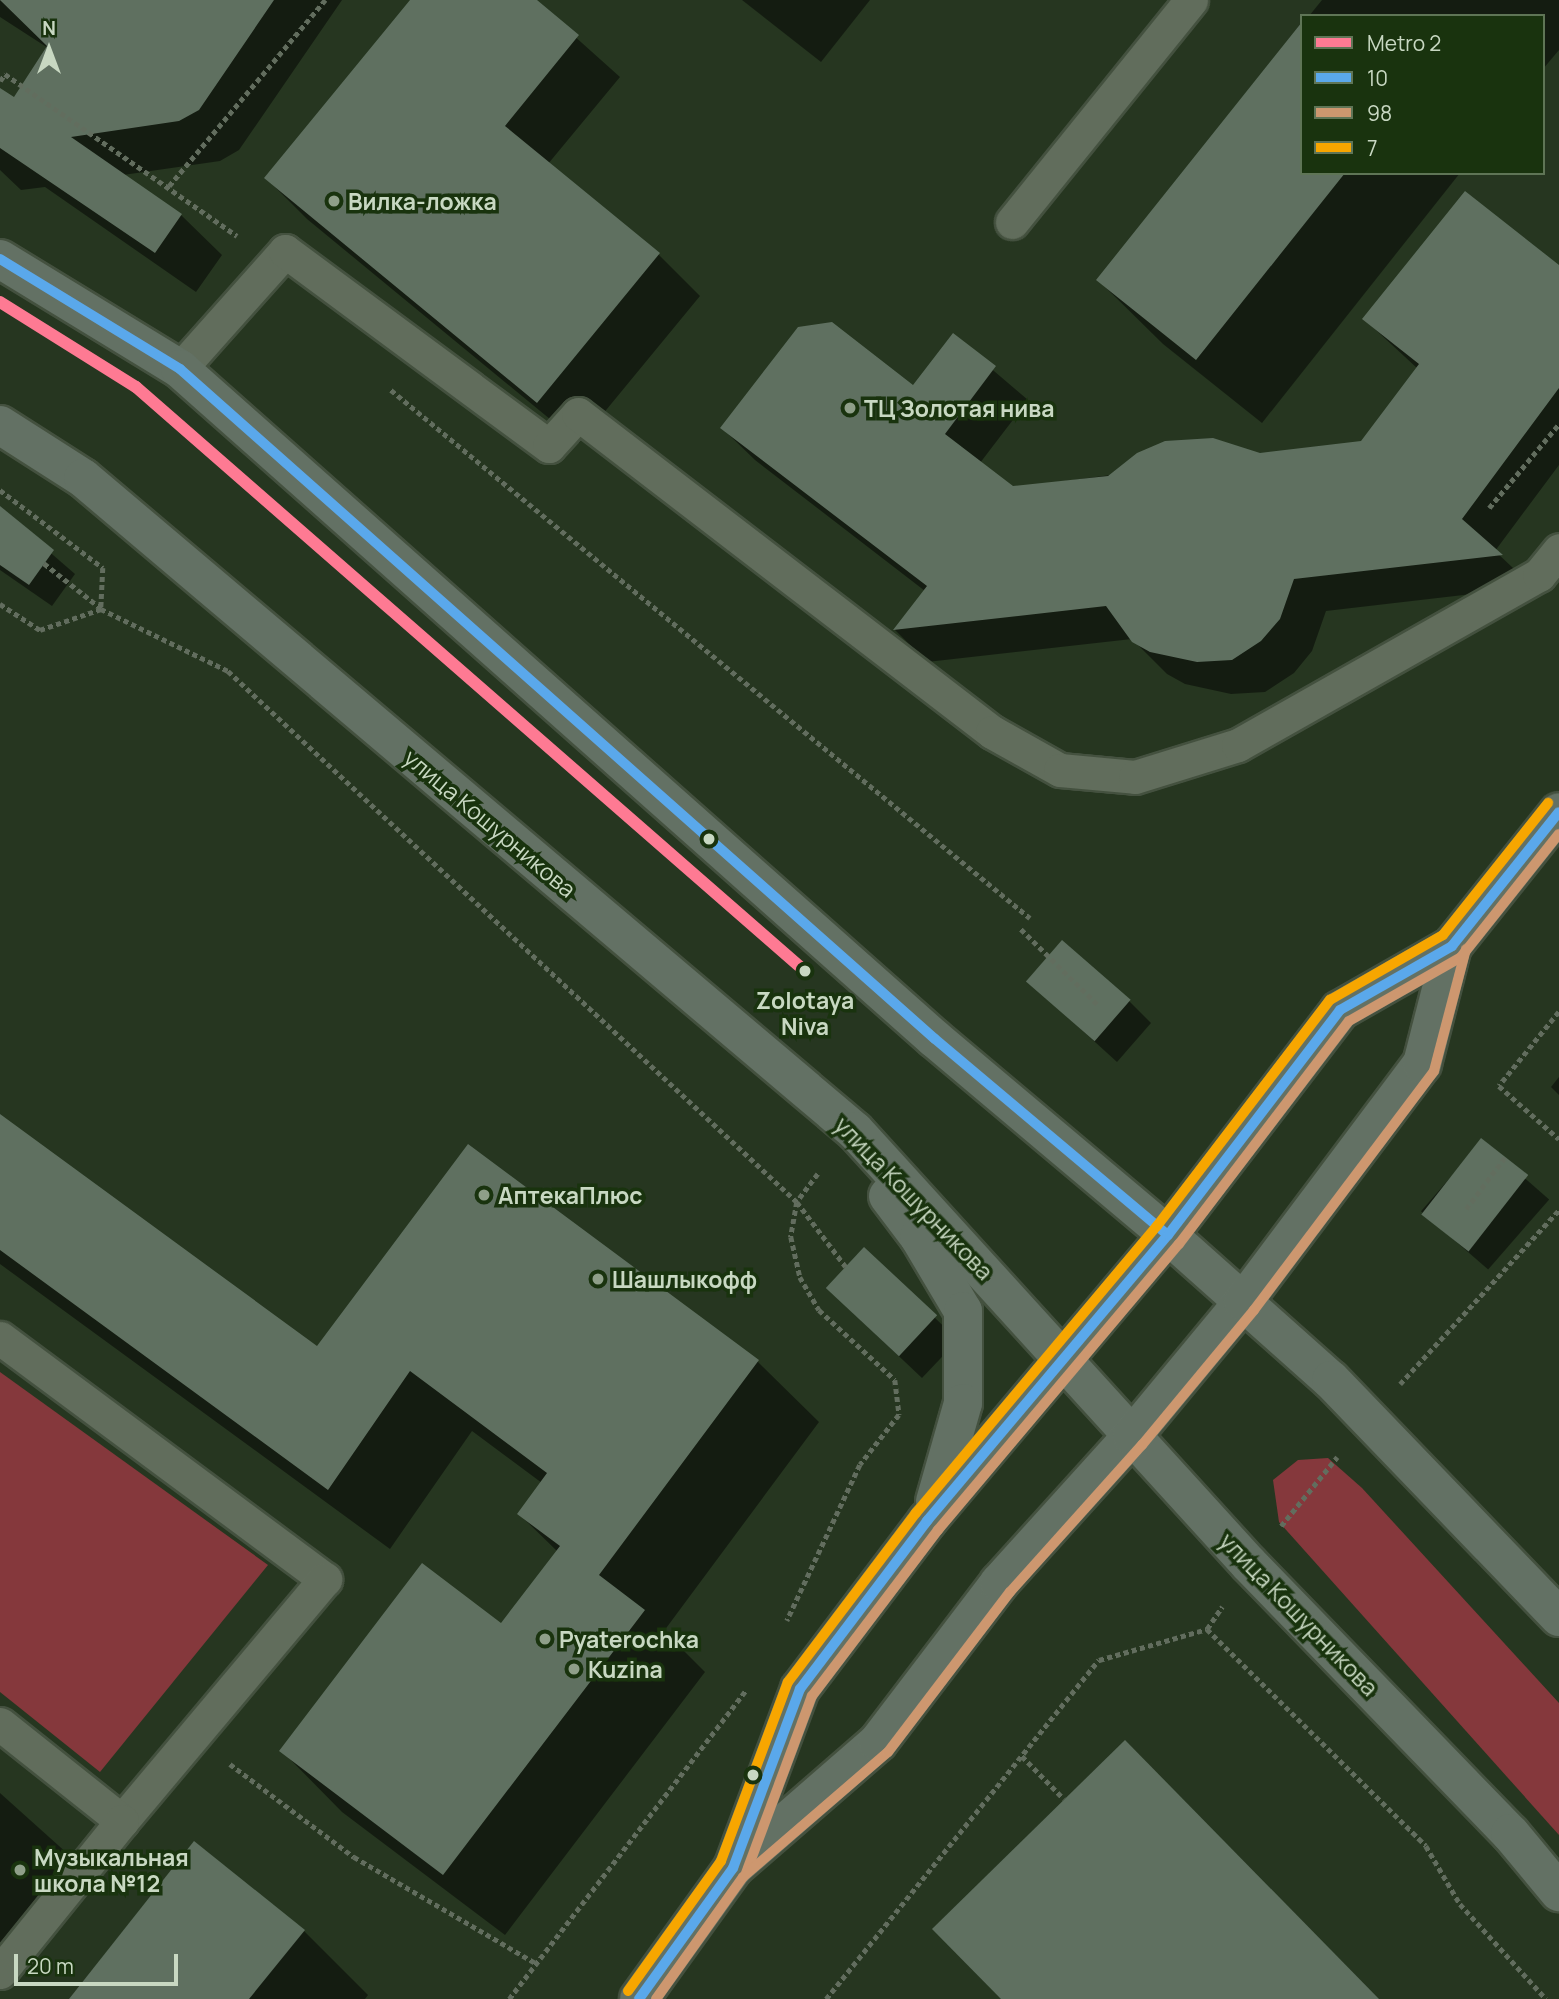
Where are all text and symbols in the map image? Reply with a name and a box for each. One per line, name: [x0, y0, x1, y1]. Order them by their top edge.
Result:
north arrow: [14, 14, 84, 84]
legend: [1300, 14, 1545, 175]
text: N: [42, 15, 56, 41]
text: Metro 2: [1367, 29, 1441, 57]
text: 10: [1367, 64, 1388, 92]
text: 98: [1367, 99, 1392, 127]
text: 7: [1367, 134, 1378, 162]
place label: Вилка-ложка: [348, 187, 497, 215]
marker: Вилка-ложка: [326, 193, 342, 209]
place label: ТЦ Золотая нива: [864, 394, 1054, 422]
marker: ТЦ Золотая нива: [842, 400, 858, 416]
street label: улица Кошурникова: [399, 743, 581, 903]
unlabelled marker: [702, 832, 716, 846]
marker: Zolotaya Niva: [793, 959, 817, 983]
place label: Zolotaya Niva: [756, 986, 854, 1040]
street label: улица Кошурникова: [829, 1111, 999, 1285]
place label: АптекаПлюс: [498, 1181, 642, 1209]
marker: АптекаПлюс: [476, 1187, 492, 1203]
place label: Шашлыкофф: [612, 1265, 757, 1293]
marker: Шашлыкофф: [590, 1271, 606, 1287]
street label: улица Кошурникова: [1214, 1527, 1384, 1701]
place label: Pyaterochka: [559, 1625, 699, 1653]
marker: Pyaterochka: [537, 1631, 553, 1647]
place label: Kuzina: [588, 1655, 663, 1683]
marker: Kuzina: [566, 1661, 582, 1677]
unlabelled marker: [746, 1768, 760, 1782]
place label: Музыкальная школа №12: [34, 1843, 189, 1897]
marker: Музыкальная школа №12: [12, 1862, 28, 1878]
scale bar: [18, 1940, 182, 1984]
text: 20 m: [27, 1952, 74, 1980]

